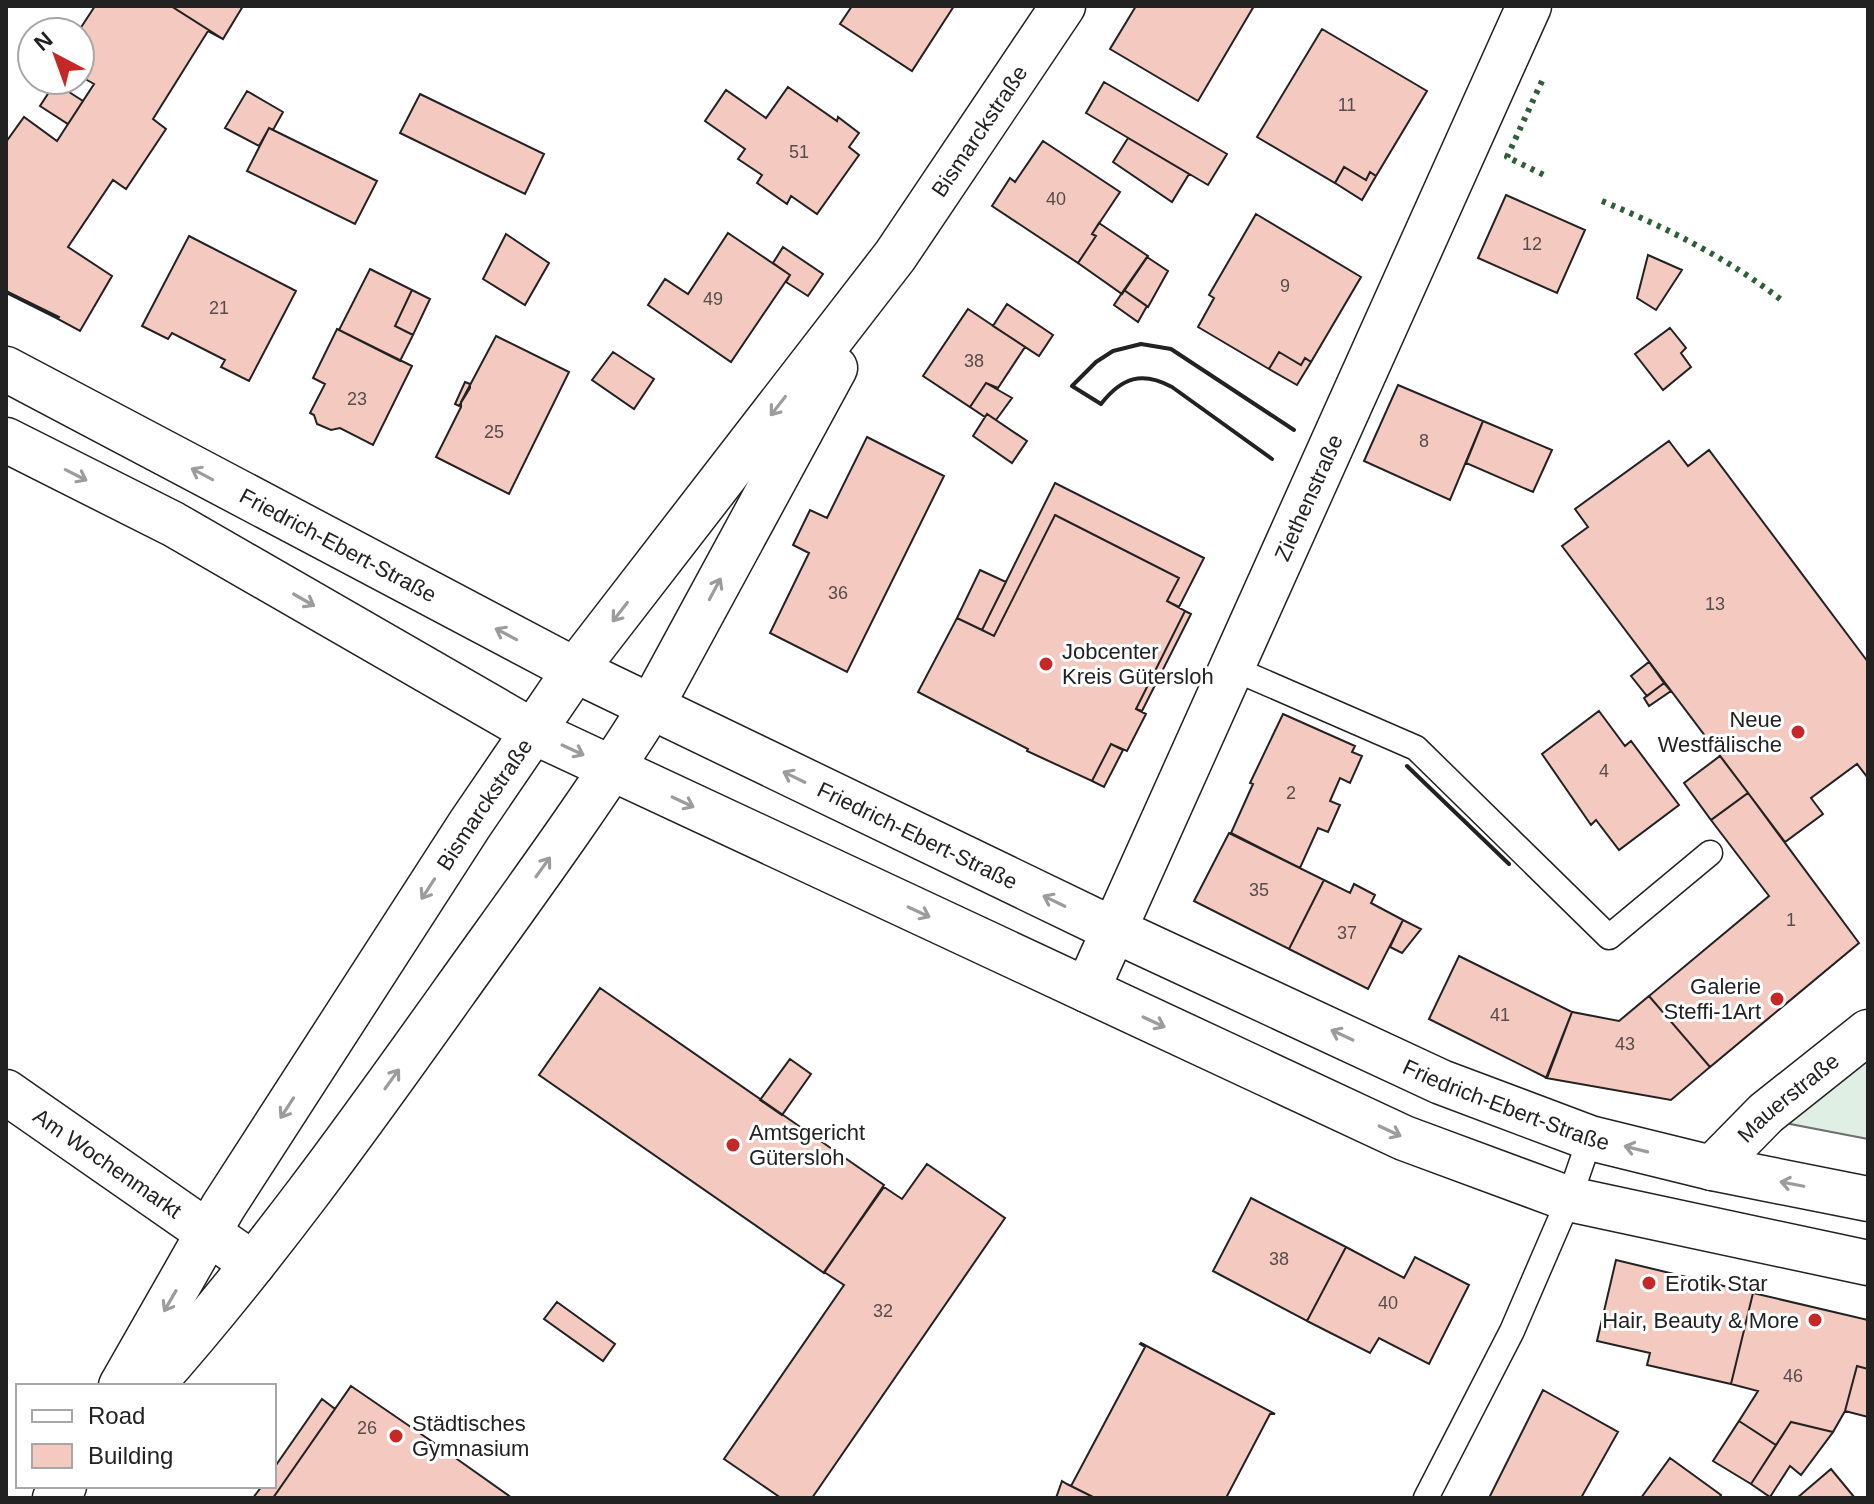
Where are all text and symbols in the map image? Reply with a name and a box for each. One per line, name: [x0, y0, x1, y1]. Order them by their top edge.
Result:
north arrow: [16, 16, 96, 96]
text: N: [29, 27, 57, 56]
street label: Bismarckstraße: [926, 61, 1033, 202]
house number: 11: [1338, 95, 1356, 115]
house number: 51: [789, 142, 809, 162]
house number: 40: [1046, 189, 1066, 209]
house number: 12: [1522, 234, 1542, 254]
house number: 9: [1280, 276, 1290, 296]
house number: 49: [703, 289, 723, 309]
house number: 21: [209, 298, 229, 318]
house number: 38: [964, 351, 984, 371]
house number: 23: [347, 389, 367, 409]
one-way arrow: [770, 395, 787, 416]
house number: 25: [484, 422, 504, 442]
street label: Ziethenstraße: [1269, 431, 1348, 565]
house number: 8: [1419, 431, 1429, 451]
one-way arrow: [190, 465, 214, 481]
one-way arrow: [63, 468, 87, 483]
street label: Friedrich-Ebert-Straße: [235, 483, 441, 608]
one-way arrow: [707, 578, 723, 601]
house number: 36: [828, 583, 848, 603]
one-way arrow: [292, 592, 315, 608]
house number: 13: [1705, 594, 1725, 614]
one-way arrow: [611, 601, 628, 622]
one-way arrow: [495, 625, 519, 641]
place label: Jobcenter Kreis Gütersloh: [1062, 639, 1214, 689]
marker: Jobcenter Kreis Gütersloh: [1037, 655, 1055, 673]
place label: Neue Westfälische: [1658, 707, 1782, 757]
marker: Neue Westfälische: [1789, 723, 1807, 741]
street label: Bismarckstraße: [432, 734, 537, 875]
one-way arrow: [561, 743, 585, 758]
house number: 4: [1599, 761, 1609, 781]
one-way arrow: [782, 769, 806, 784]
street label: Friedrich-Ebert-Straße: [813, 777, 1021, 895]
house number: 2: [1286, 783, 1296, 803]
one-way arrow: [671, 795, 695, 810]
one-way arrow: [534, 857, 551, 878]
one-way arrow: [419, 877, 435, 900]
house number: 35: [1249, 880, 1269, 900]
one-way arrow: [1042, 893, 1066, 908]
one-way arrow: [907, 905, 931, 920]
house number: 1: [1786, 910, 1796, 930]
house number: 37: [1337, 923, 1357, 943]
place label: Galerie Steffi-1Art: [1664, 974, 1761, 1024]
marker: Galerie Steffi-1Art: [1768, 990, 1786, 1008]
house number: 41: [1490, 1005, 1510, 1025]
one-way arrow: [1142, 1015, 1166, 1030]
one-way arrow: [1330, 1027, 1354, 1042]
house number: 43: [1615, 1034, 1635, 1054]
street label: Mauerstraße: [1733, 1048, 1844, 1147]
street label: Friedrich-Ebert-Straße: [1399, 1054, 1612, 1155]
one-way arrow: [383, 1069, 400, 1090]
one-way arrow: [279, 1096, 295, 1119]
street label: Am Wochenmarkt: [29, 1103, 186, 1223]
place label: Amtsgericht Gütersloh: [749, 1120, 865, 1170]
one-way arrow: [1378, 1124, 1402, 1139]
marker: Amtsgericht Gütersloh: [724, 1136, 742, 1154]
one-way arrow: [1623, 1141, 1649, 1156]
one-way arrow: [1779, 1175, 1805, 1190]
house number: 38: [1269, 1249, 1289, 1269]
place label: Erotik Star: [1665, 1271, 1768, 1296]
marker: Erotik Star: [1640, 1274, 1658, 1292]
one-way arrow: [161, 1289, 177, 1312]
house number: 40: [1378, 1293, 1398, 1313]
house number: 32: [873, 1301, 893, 1321]
place label: Hair, Beauty & More: [1602, 1308, 1799, 1333]
marker: Hair, Beauty & More: [1806, 1311, 1824, 1329]
house number: 46: [1783, 1366, 1803, 1386]
legend: [16, 1384, 276, 1488]
text: Road: [88, 1402, 145, 1429]
place label: Städtisches Gymnasium: [412, 1411, 529, 1461]
house number: 26: [357, 1418, 377, 1438]
marker: Städtisches Gymnasium: [387, 1427, 405, 1445]
text: Building: [88, 1442, 173, 1469]

